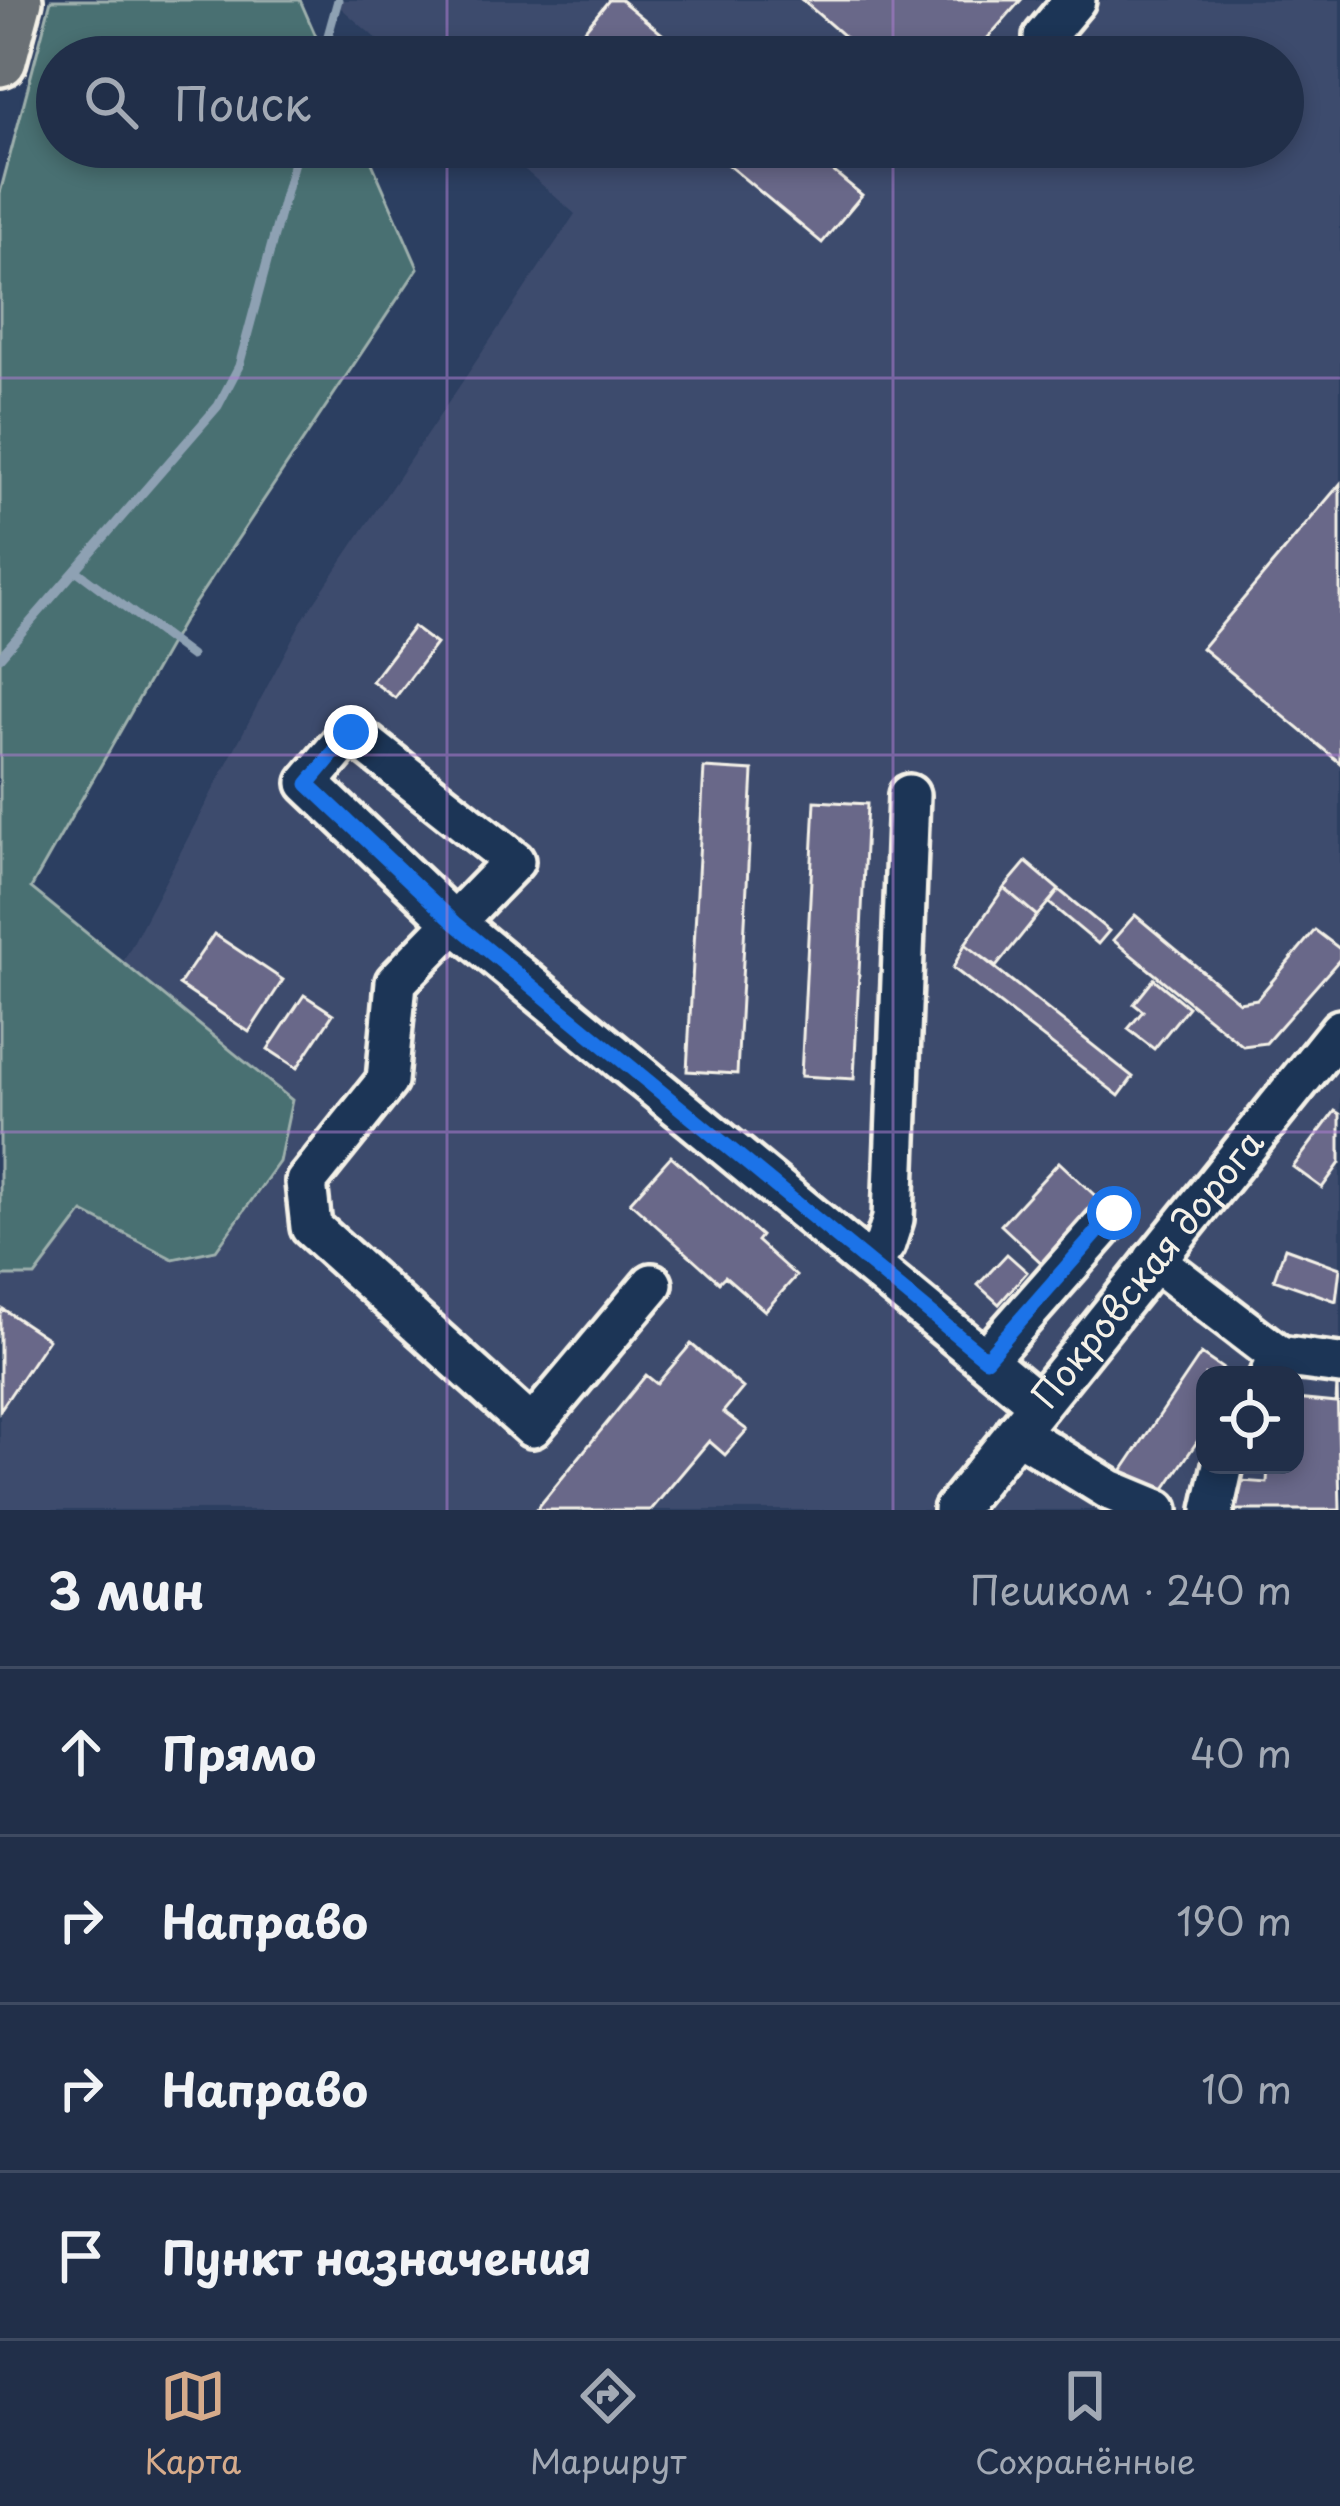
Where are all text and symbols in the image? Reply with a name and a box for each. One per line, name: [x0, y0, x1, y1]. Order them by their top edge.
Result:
search box: [36, 36, 1304, 168]
text: Поиск: [174, 68, 311, 136]
icon: search: [78, 69, 144, 135]
route end: [324, 705, 378, 759]
street label: Покровская дорога: [1017, 1116, 1275, 1419]
route start: [1087, 1186, 1141, 1240]
map controls: [1196, 1366, 1304, 1474]
button: locate: [1196, 1366, 1304, 1474]
text: 3 мин: [48, 1550, 205, 1627]
text: Пешком · 240 m: [970, 1559, 1292, 1618]
text: Прямо: [162, 1718, 316, 1786]
icon: ahead: [48, 1719, 114, 1785]
text: 40 m: [1190, 1722, 1292, 1781]
text: Направо: [162, 1886, 368, 1954]
icon: right: [48, 1887, 114, 1953]
text: 190 m: [1176, 1890, 1292, 1949]
text: Направо: [162, 2054, 368, 2122]
icon: right: [48, 2055, 114, 2121]
text: 10 m: [1201, 2058, 1292, 2117]
text: Пункт назначения: [162, 2222, 592, 2290]
icon: arrive: [48, 2223, 114, 2289]
tab: Карта: [144, 2363, 241, 2485]
tab: Маршрут: [530, 2363, 686, 2485]
tab: Сохранённые: [975, 2363, 1196, 2485]

